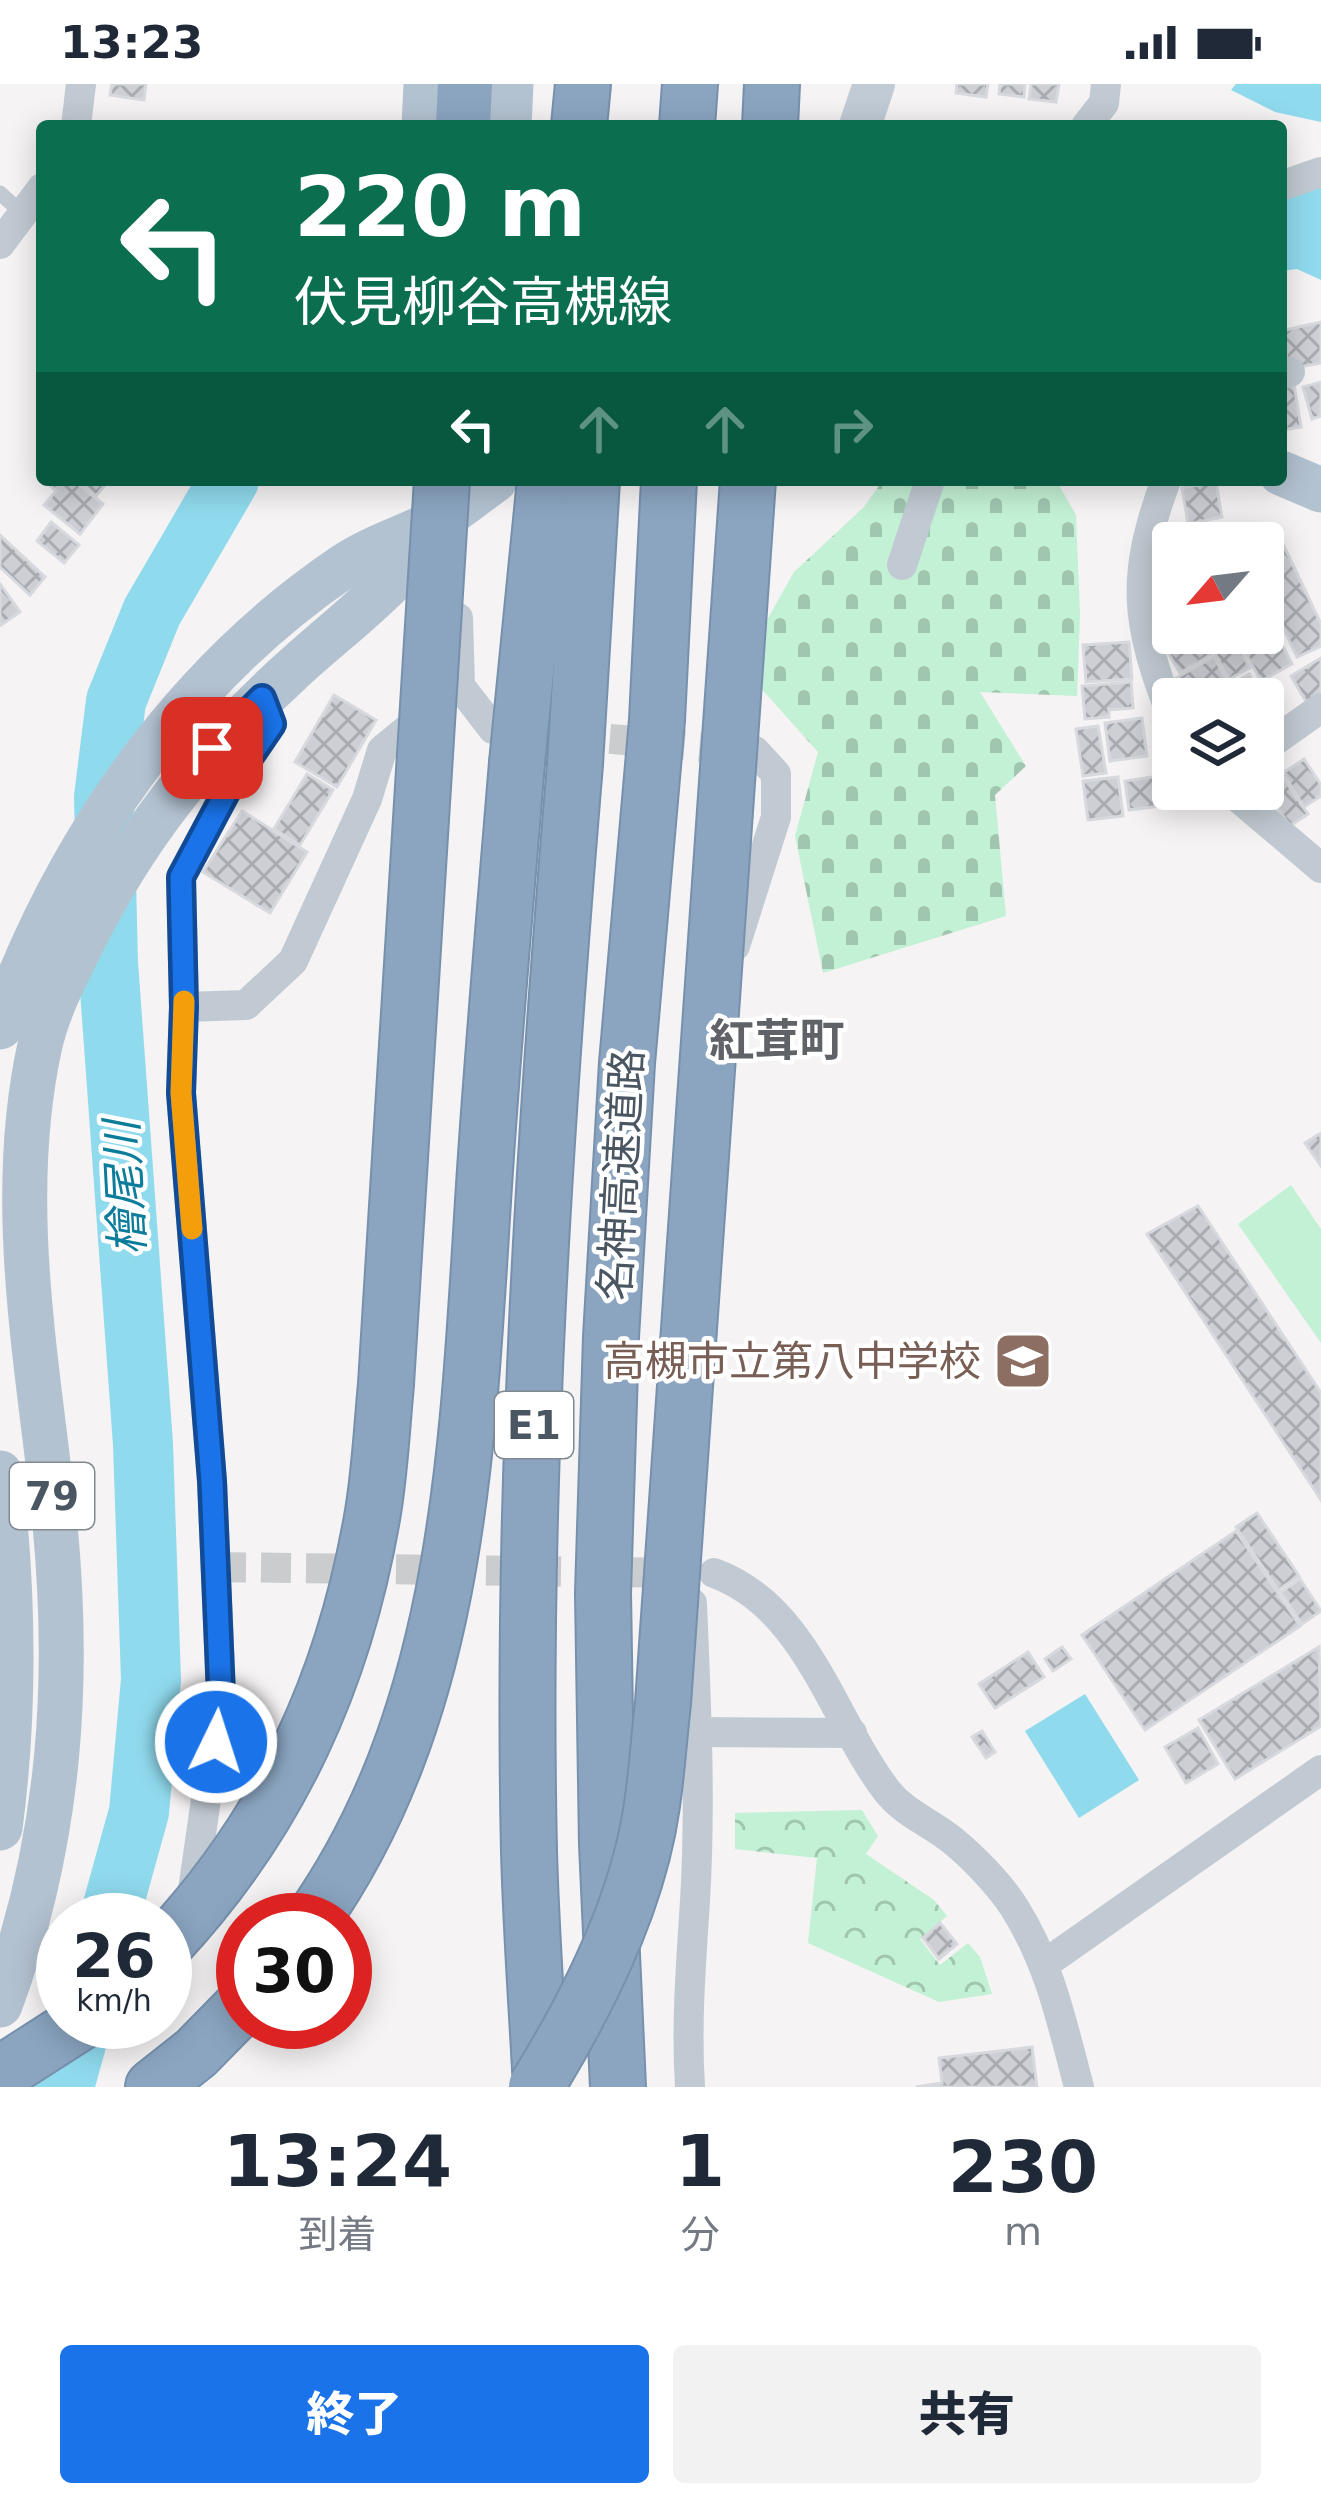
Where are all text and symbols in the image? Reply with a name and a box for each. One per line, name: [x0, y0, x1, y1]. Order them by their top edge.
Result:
text: 13:23: [60, 16, 203, 69]
text: 220 m: [294, 158, 586, 256]
icon: left: [96, 168, 252, 324]
text: 伏見柳谷高槻線: [294, 271, 672, 334]
icon: left: [440, 396, 506, 462]
icon: ahead: [566, 396, 632, 462]
icon: ahead: [692, 396, 758, 462]
icon: right: [818, 396, 884, 462]
north arrow: [1152, 522, 1284, 654]
map controls: [1152, 522, 1284, 810]
button: layers: [1152, 678, 1284, 810]
pin: [161, 697, 263, 799]
icon: arrive: [179, 715, 245, 781]
district label: 紅茸町: [709, 1014, 845, 1067]
street label: 名神高速道路: [590, 1048, 652, 1302]
water label: 檜尾川: [95, 1115, 155, 1257]
school or university icon: 高槻市立第八中学校: [992, 1330, 1054, 1392]
place label: 高槻市立第八中学校: [603, 1337, 981, 1386]
road number: E1: [495, 1392, 573, 1458]
road number: 79: [10, 1463, 94, 1529]
position arrow: [153, 1679, 279, 1805]
speed limit sign: 30: [216, 1893, 372, 2049]
text: 26: [72, 1921, 156, 1991]
text: km/h: [76, 1983, 152, 2018]
text: 13:24: [223, 2119, 452, 2203]
text: 1: [675, 2119, 725, 2203]
text: 230: [948, 2125, 1098, 2209]
text: m: [1004, 2209, 1042, 2254]
text: 到着: [298, 2212, 376, 2257]
text: 分: [680, 2212, 719, 2257]
button: 終了: [60, 2345, 649, 2483]
button: 共有: [673, 2345, 1261, 2483]

